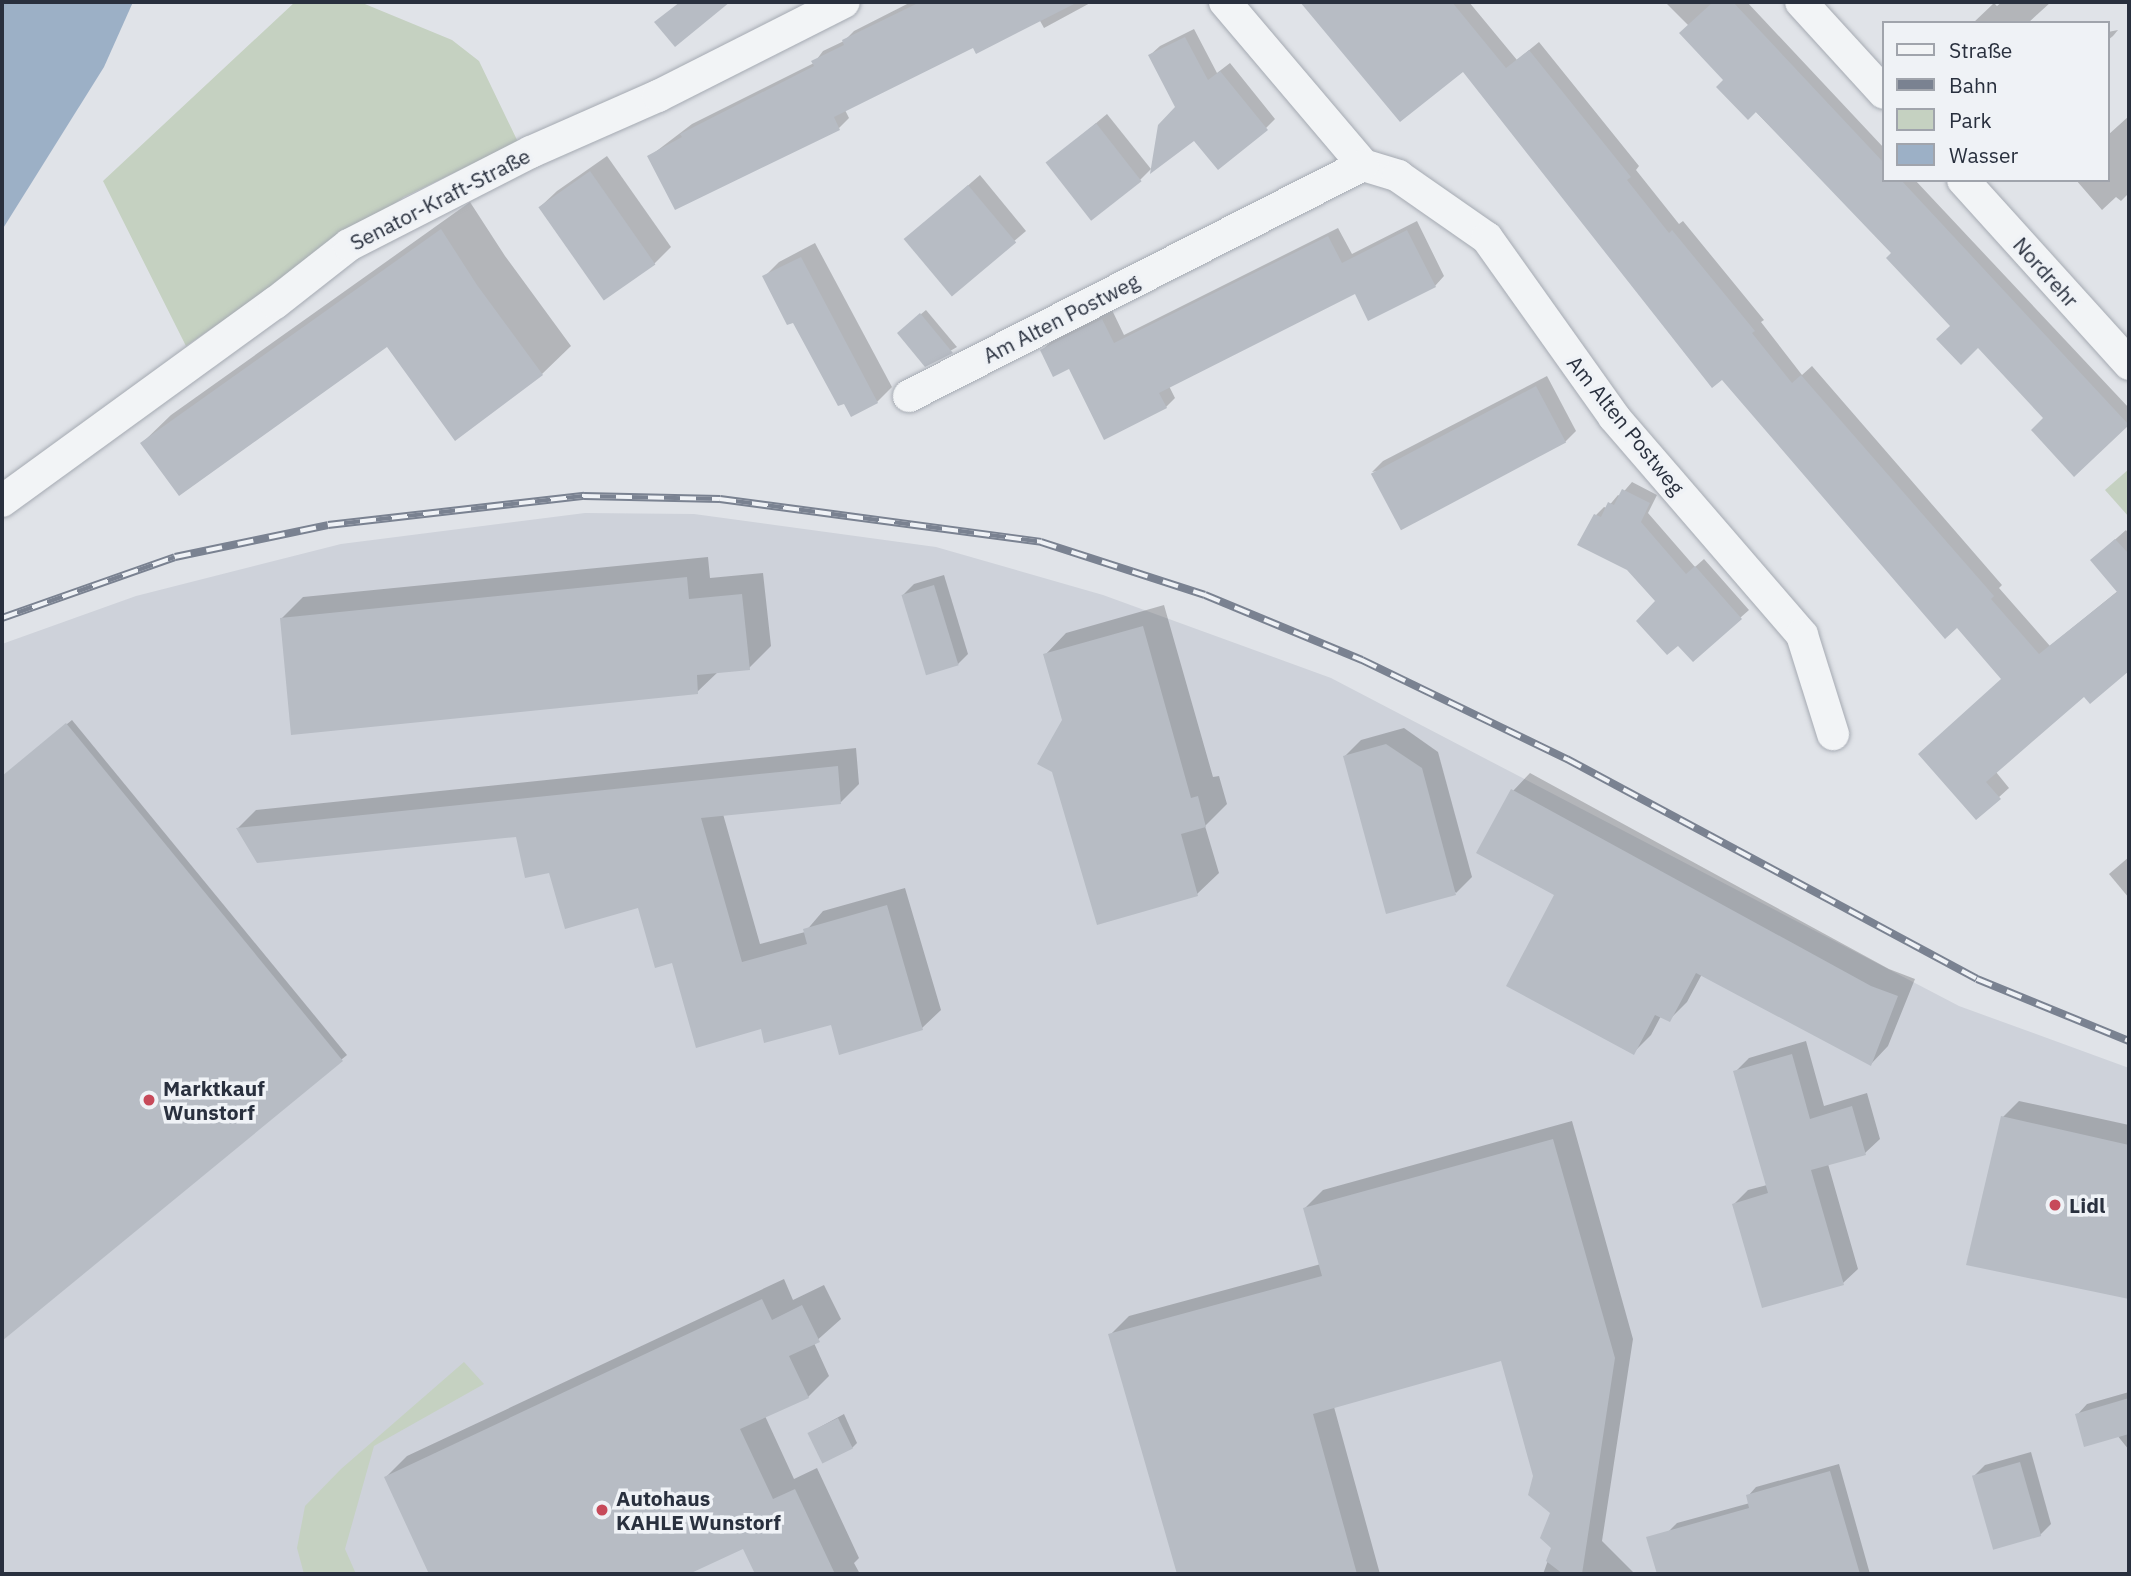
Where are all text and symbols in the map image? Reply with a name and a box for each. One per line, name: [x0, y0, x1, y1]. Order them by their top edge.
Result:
legend: [1882, 21, 2110, 182]
text: Straße: [1949, 36, 2012, 64]
text: Bahn: [1949, 71, 1998, 99]
text: Park: [1949, 106, 1992, 134]
text: Wasser: [1949, 141, 2018, 169]
street label: Senator-Kraft-Straße: [346, 143, 534, 255]
street label: Nordrehr: [2008, 232, 2084, 312]
street label: Am Alten Postweg: [979, 268, 1143, 368]
street label: Am Alten Postweg: [1562, 350, 1690, 500]
place label: Marktkauf Wunstorf: [163, 1075, 265, 1125]
marker: Marktkauf Wunstorf: [141, 1092, 157, 1108]
place label: Lidl: [2069, 1192, 2105, 1218]
marker: Lidl: [2047, 1197, 2063, 1213]
place label: Autohaus KAHLE Wunstorf: [616, 1485, 781, 1535]
marker: Autohaus KAHLE Wunstorf: [594, 1502, 610, 1518]

